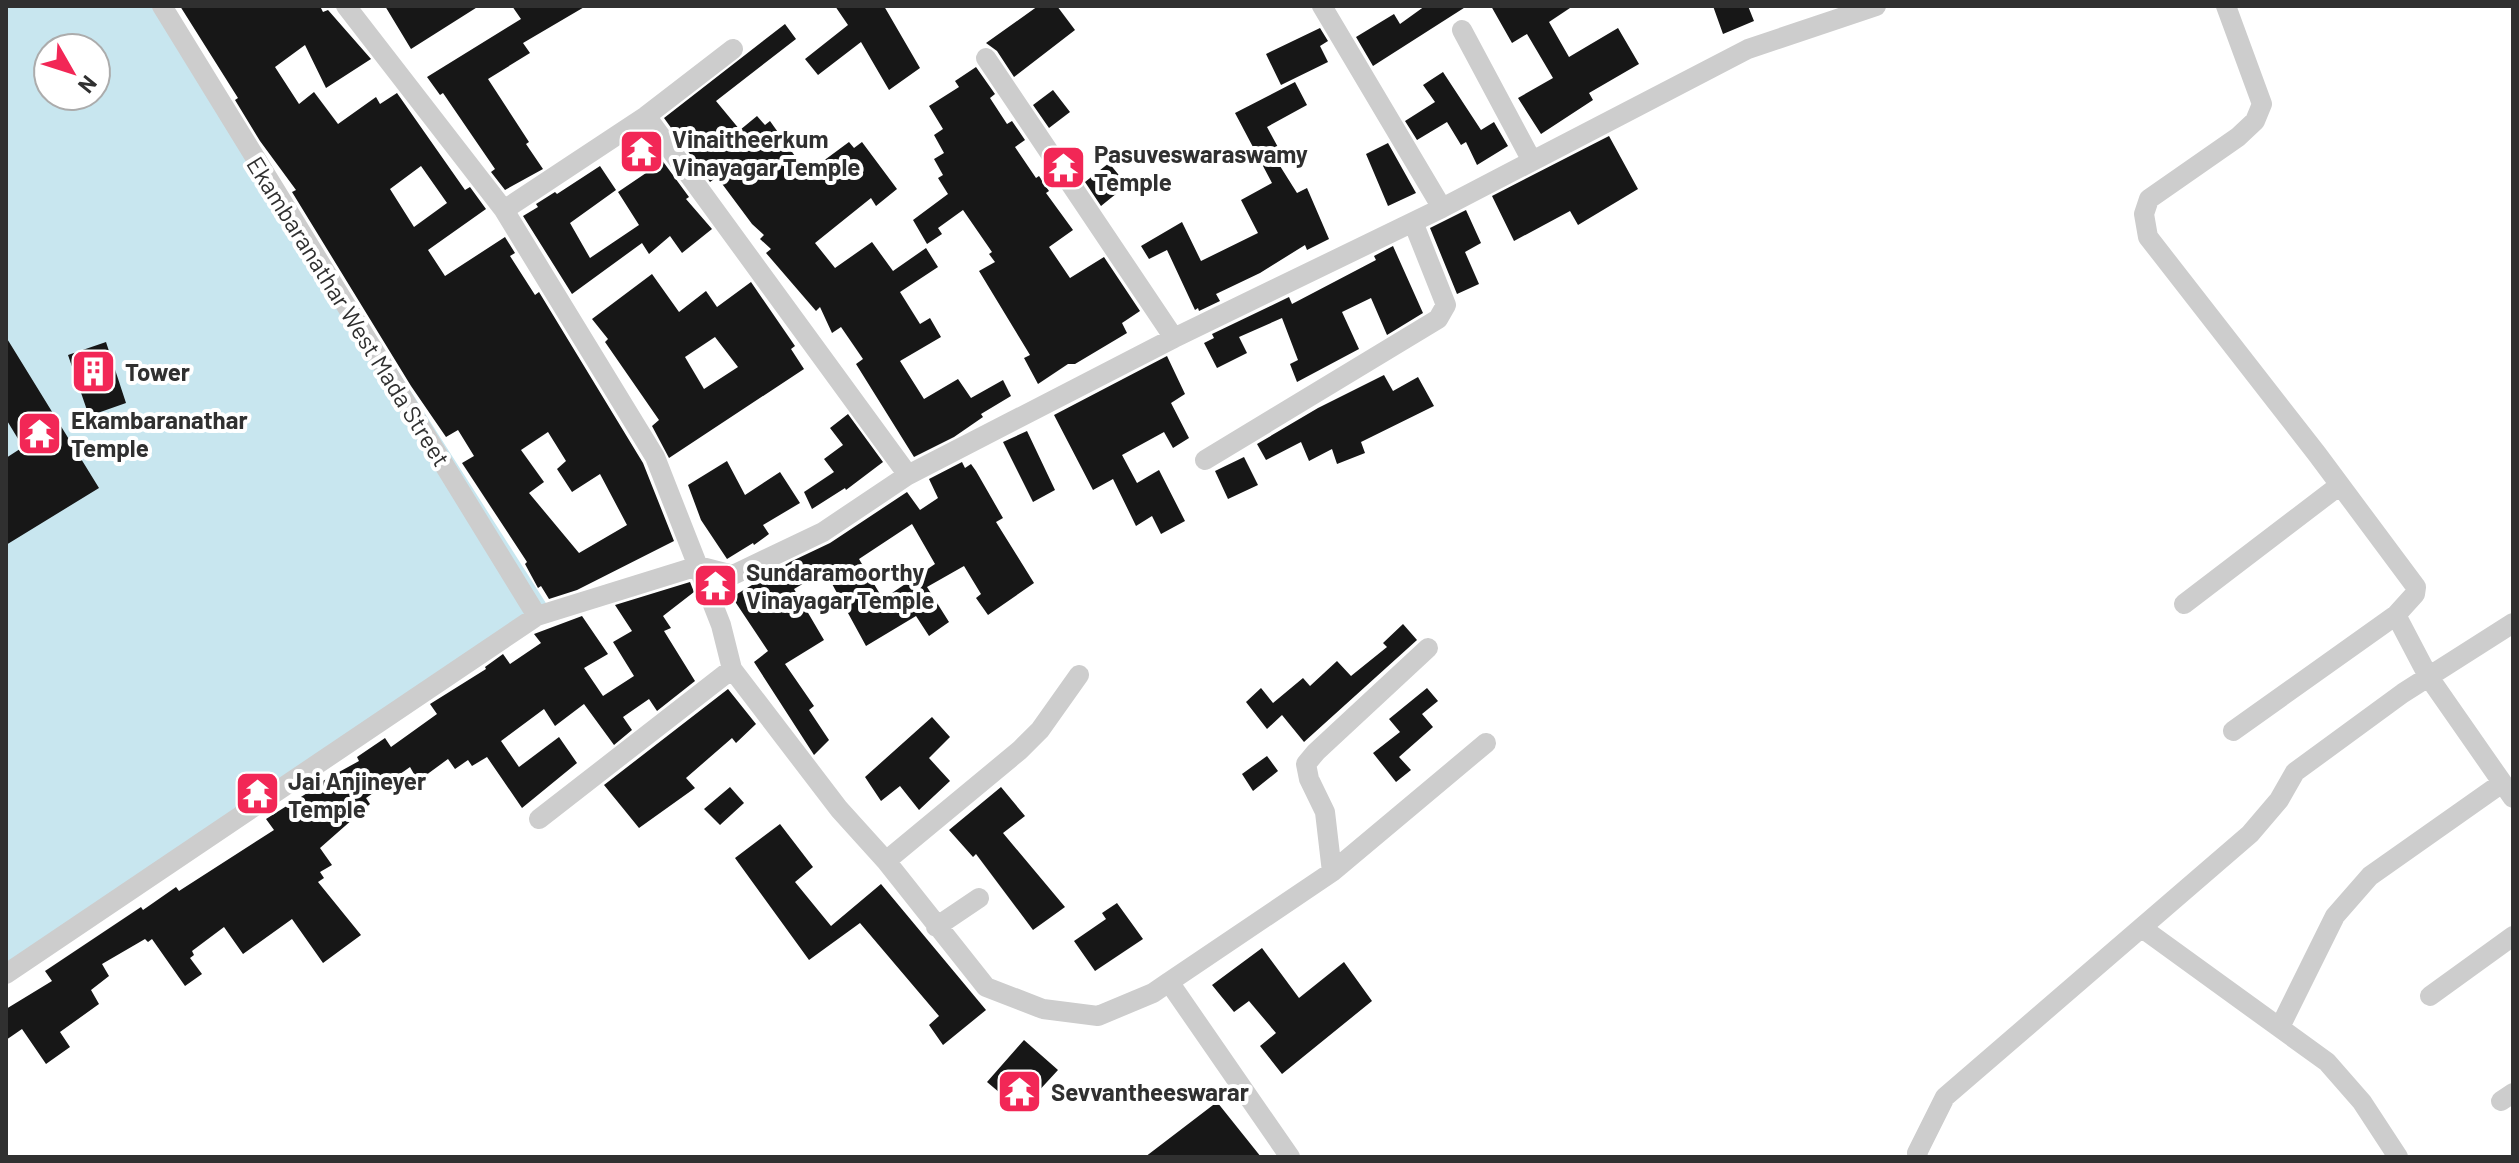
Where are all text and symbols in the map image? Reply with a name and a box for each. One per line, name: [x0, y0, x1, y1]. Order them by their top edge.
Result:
north arrow: [32, 32, 112, 112]
text: N: [74, 71, 103, 99]
place label: Vinaitheerkum Vinayagar Temple: [672, 124, 860, 181]
temple icon: Vinaitheerkum Vinayagar Temple: [617, 128, 665, 176]
place label: Pasuveswaraswamy Temple: [1094, 139, 1308, 196]
temple icon: Pasuveswaraswamy Temple: [1039, 143, 1087, 191]
street label: Ekambaranathar West Mada Street: [241, 151, 457, 471]
building icon: Tower: [70, 347, 118, 395]
place label: Tower: [125, 357, 190, 386]
place label: Ekambaranathar Temple: [71, 405, 248, 462]
temple icon: Ekambaranathar Temple: [16, 409, 64, 457]
place label: Sundaramoorthy Vinayagar Temple: [746, 557, 934, 614]
temple icon: Sundaramoorthy Vinayagar Temple: [691, 561, 739, 609]
place label: Jai Anjineyer Temple: [288, 766, 426, 823]
temple icon: Jai Anjineyer Temple: [233, 770, 281, 818]
temple icon: Sevvantheeswarar: [996, 1067, 1044, 1115]
place label: Sevvantheeswarar: [1051, 1077, 1249, 1106]

